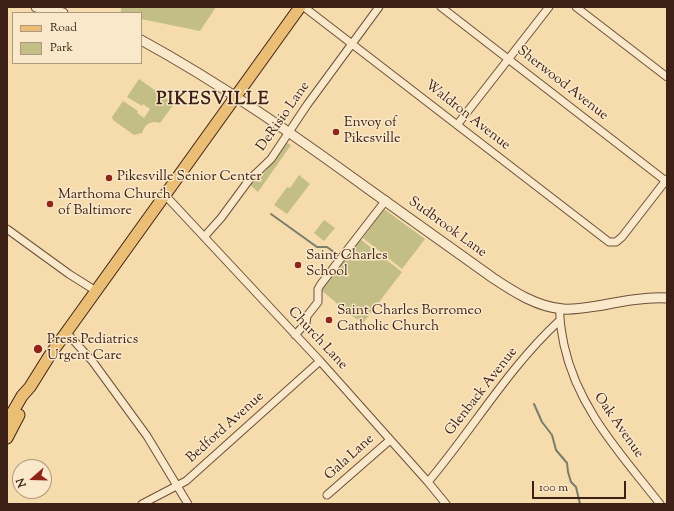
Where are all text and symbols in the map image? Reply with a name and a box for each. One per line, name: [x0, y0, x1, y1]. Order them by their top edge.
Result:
legend: [12, 12, 142, 64]
text: Road: [50, 19, 77, 37]
text: Park: [50, 39, 73, 57]
street label: Sherwood Avenue: [513, 43, 611, 125]
street label: Waldron Avenue: [421, 77, 513, 155]
street label: DeRisio Lane: [254, 79, 314, 155]
district label: PIKESVILLE: [156, 90, 270, 112]
place label: Envoy of Pikesville: [344, 116, 401, 148]
marker: Envoy of Pikesville: [331, 127, 341, 137]
place label: Pikesville Senior Center: [117, 170, 262, 186]
marker: Pikesville Senior Center: [104, 173, 114, 183]
place label: Marthoma Church of Baltimore: [58, 188, 171, 220]
street label: Sudbrook Lane: [405, 194, 489, 262]
marker: Marthoma Church of Baltimore: [45, 199, 55, 209]
place label: Saint Charles School: [306, 249, 387, 282]
marker: Saint Charles School: [293, 260, 303, 270]
street label: Church Lane: [284, 304, 350, 374]
place label: Saint Charles Borromeo Catholic Church: [337, 304, 482, 336]
marker: Saint Charles Borromeo Catholic Church: [324, 315, 334, 325]
place label: Press Pediatrics Urgent Care: [47, 333, 138, 366]
marker: Press Pediatrics Urgent Care: [32, 343, 44, 355]
street label: Glenback Avenue: [442, 344, 522, 440]
street label: Bedford Avenue: [184, 389, 268, 467]
street label: Oak Avenue: [589, 390, 647, 462]
street label: Gala Lane: [322, 431, 378, 485]
north arrow: [12, 459, 52, 499]
scale bar: [534, 473, 628, 499]
text: N: [13, 476, 31, 490]
text: 100 m: [539, 479, 568, 497]

